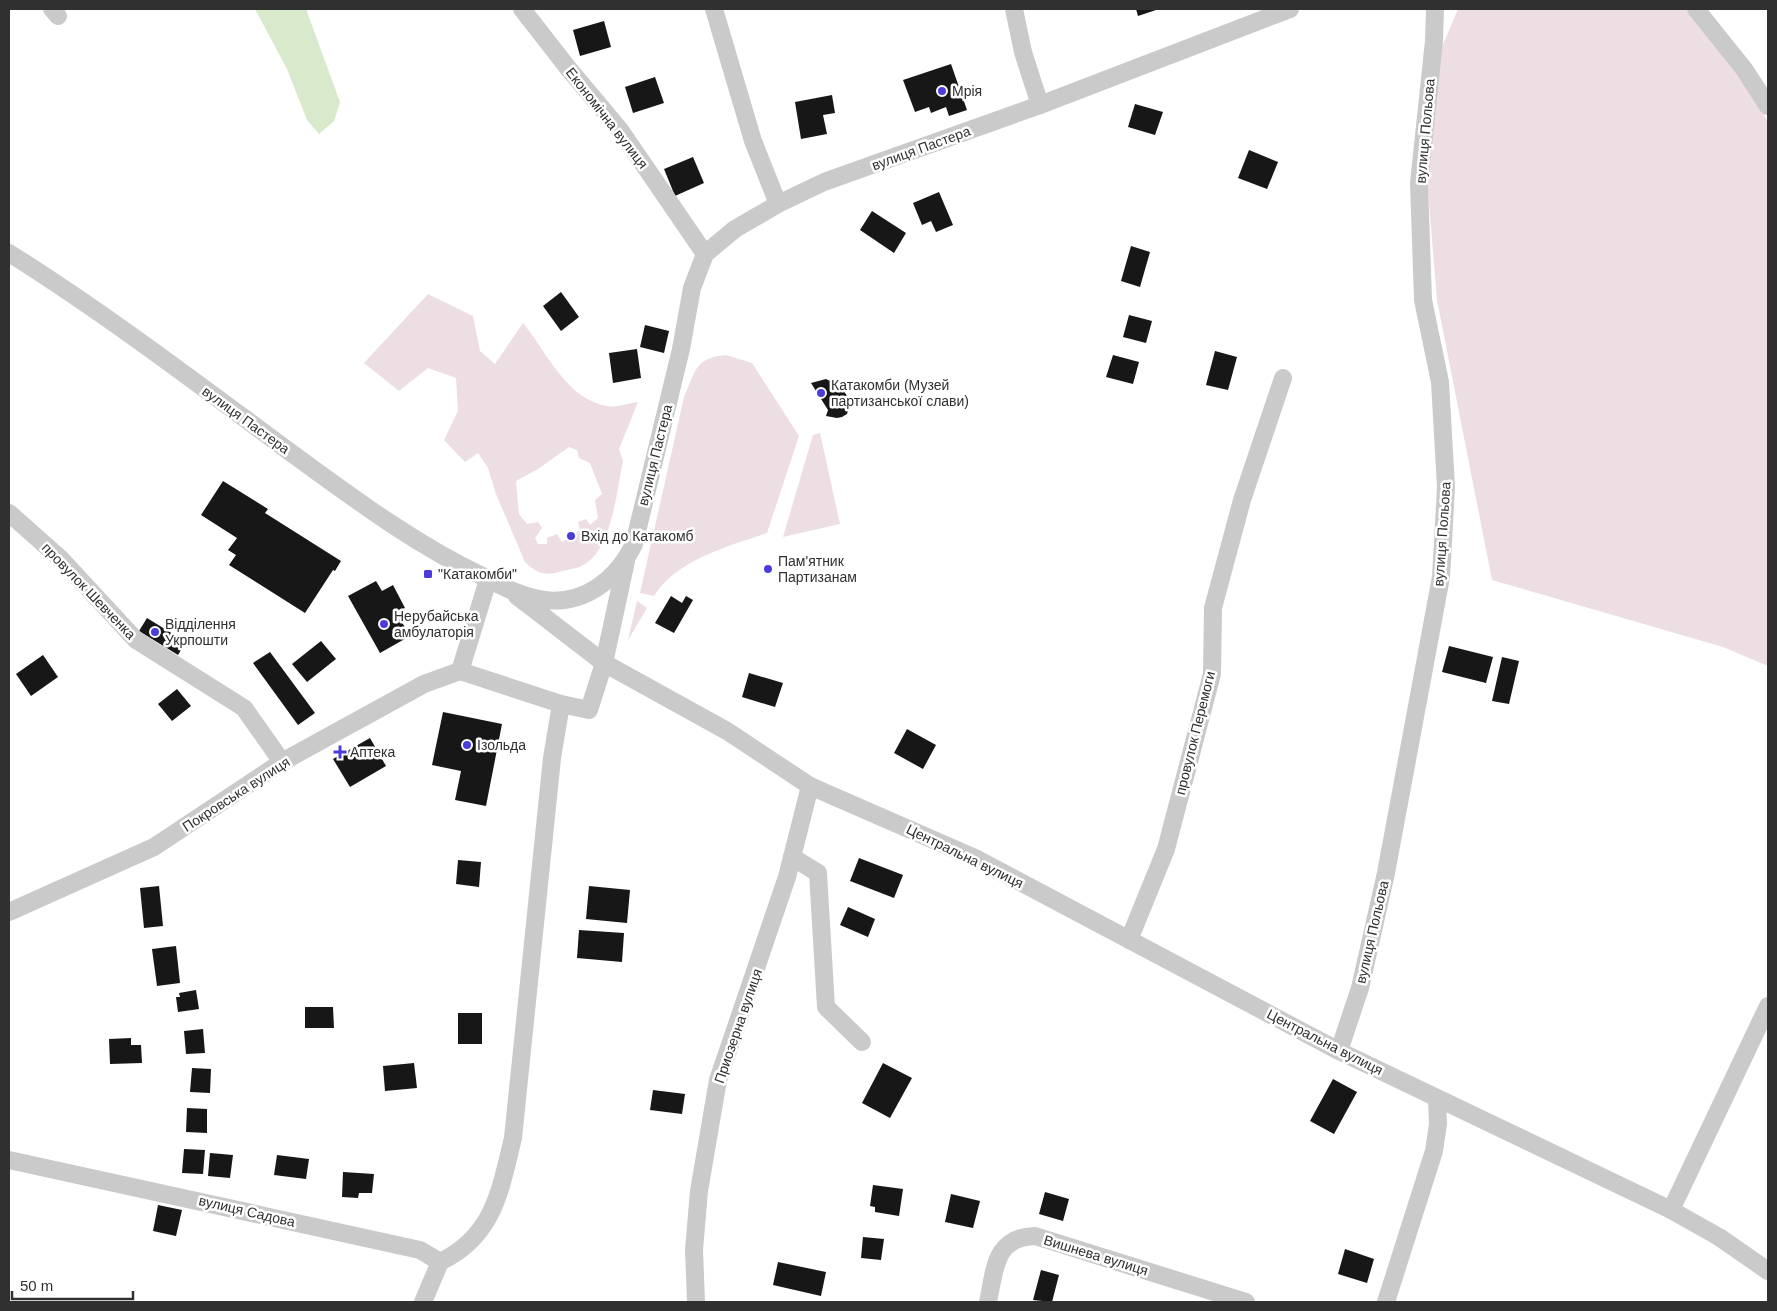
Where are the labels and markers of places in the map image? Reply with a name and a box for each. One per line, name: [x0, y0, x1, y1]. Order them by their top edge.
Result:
place label: Мрія: [952, 83, 982, 99]
marker: Мрія: [936, 85, 948, 97]
place label: Катакомби (Музей партизанської слави): [831, 377, 969, 409]
marker: Катакомби (Музей партизанської слави): [815, 387, 827, 399]
place label: Вхід до Катакомб: [581, 528, 693, 544]
marker: Вхід до Катакомб: [565, 530, 577, 542]
place label: Пам'ятник Партизанам: [778, 553, 857, 585]
marker: Пам'ятник Партизанам: [762, 563, 774, 575]
place label: "Катакомби": [438, 566, 517, 582]
marker: "Катакомби": [422, 568, 434, 580]
place label: Нерубайська амбулаторія: [394, 608, 479, 640]
place label: Відділення Укрпошти: [165, 616, 236, 648]
marker: Нерубайська амбулаторія: [378, 618, 390, 630]
marker: Відділення Укрпошти: [149, 626, 161, 638]
place label: Ізольда: [477, 737, 526, 753]
marker: Ізольда: [461, 739, 473, 751]
place label: Аптека: [350, 744, 395, 760]
marker: Аптека: [334, 746, 346, 758]

